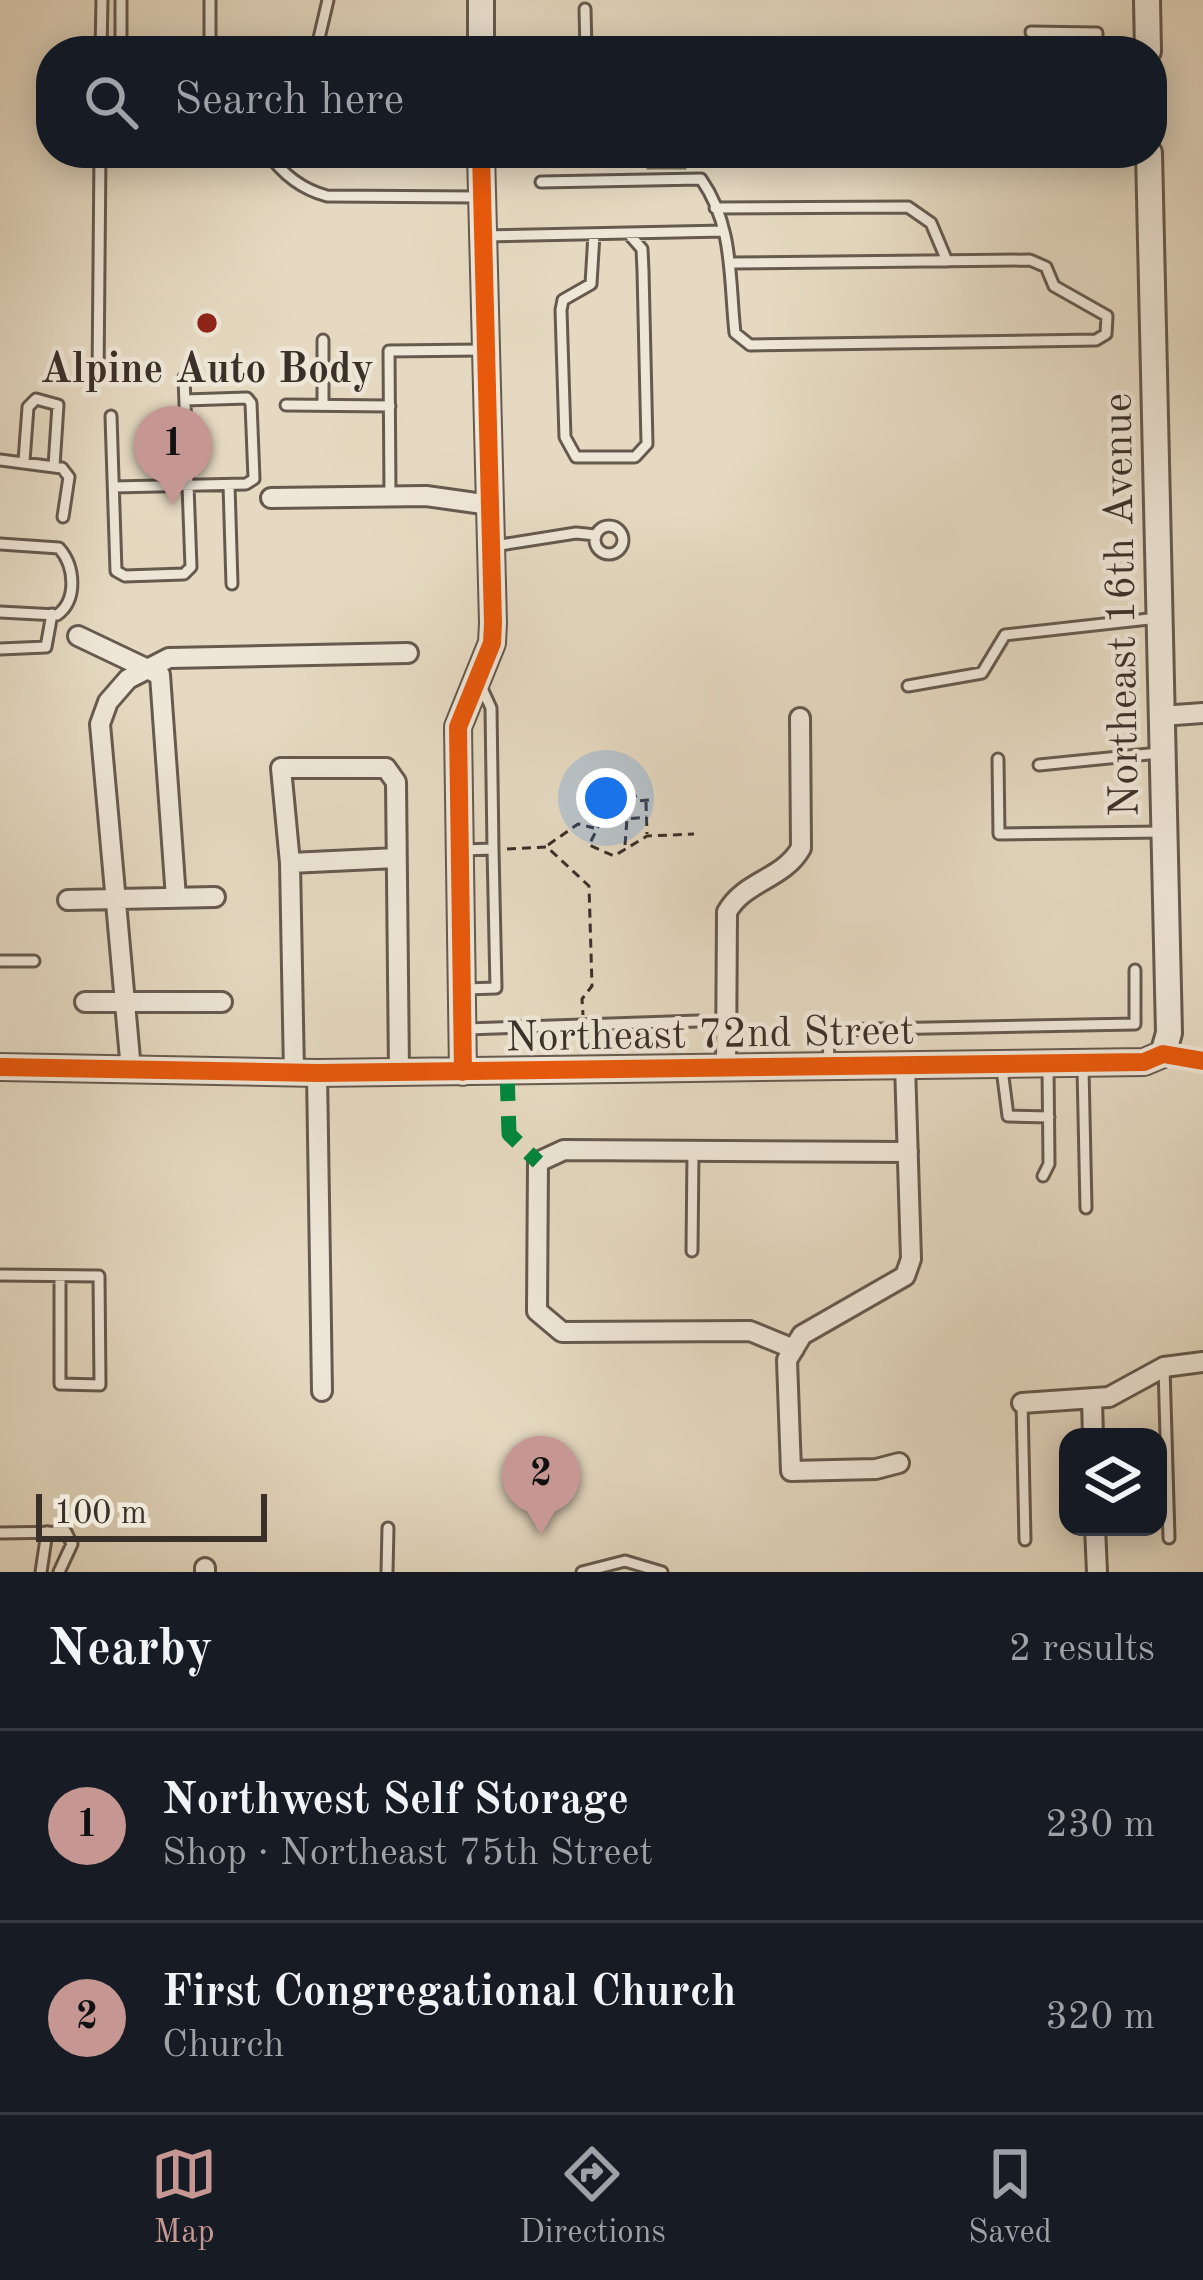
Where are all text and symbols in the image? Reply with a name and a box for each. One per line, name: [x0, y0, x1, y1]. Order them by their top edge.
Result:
search box: [36, 36, 1167, 168]
icon: search: [78, 69, 144, 135]
text: Search here: [174, 79, 404, 124]
marker: Alpine Auto Body: [194, 310, 220, 336]
place label: Alpine Auto Body: [40, 350, 374, 392]
street label: Northeast 16th Avenue: [1098, 393, 1148, 817]
pin: 1: [134, 406, 212, 505]
your location: [576, 768, 636, 828]
street label: Northeast 72nd Street: [505, 1011, 915, 1061]
map controls: [1059, 1428, 1167, 1536]
button: layers: [1059, 1428, 1167, 1536]
pin: 2: [502, 1436, 580, 1535]
scale bar: [36, 1488, 267, 1541]
text: 100 m: [54, 1498, 147, 1531]
text: Nearby: [48, 1625, 213, 1676]
text: 2 results: [1009, 1630, 1155, 1669]
text: Northwest Self Storage: [162, 1779, 629, 1824]
text: 1: [76, 1806, 98, 1845]
text: 230 m: [1045, 1806, 1155, 1845]
text: Shop · Northeast 75th Street: [162, 1834, 653, 1873]
text: First Congregational Church: [162, 1971, 736, 2016]
text: 2: [76, 1998, 98, 2037]
text: 320 m: [1045, 1998, 1155, 2037]
text: Church: [162, 2026, 284, 2065]
tab: Map: [151, 2141, 217, 2254]
tab: Directions: [519, 2141, 666, 2254]
tab: Saved: [968, 2141, 1052, 2254]

